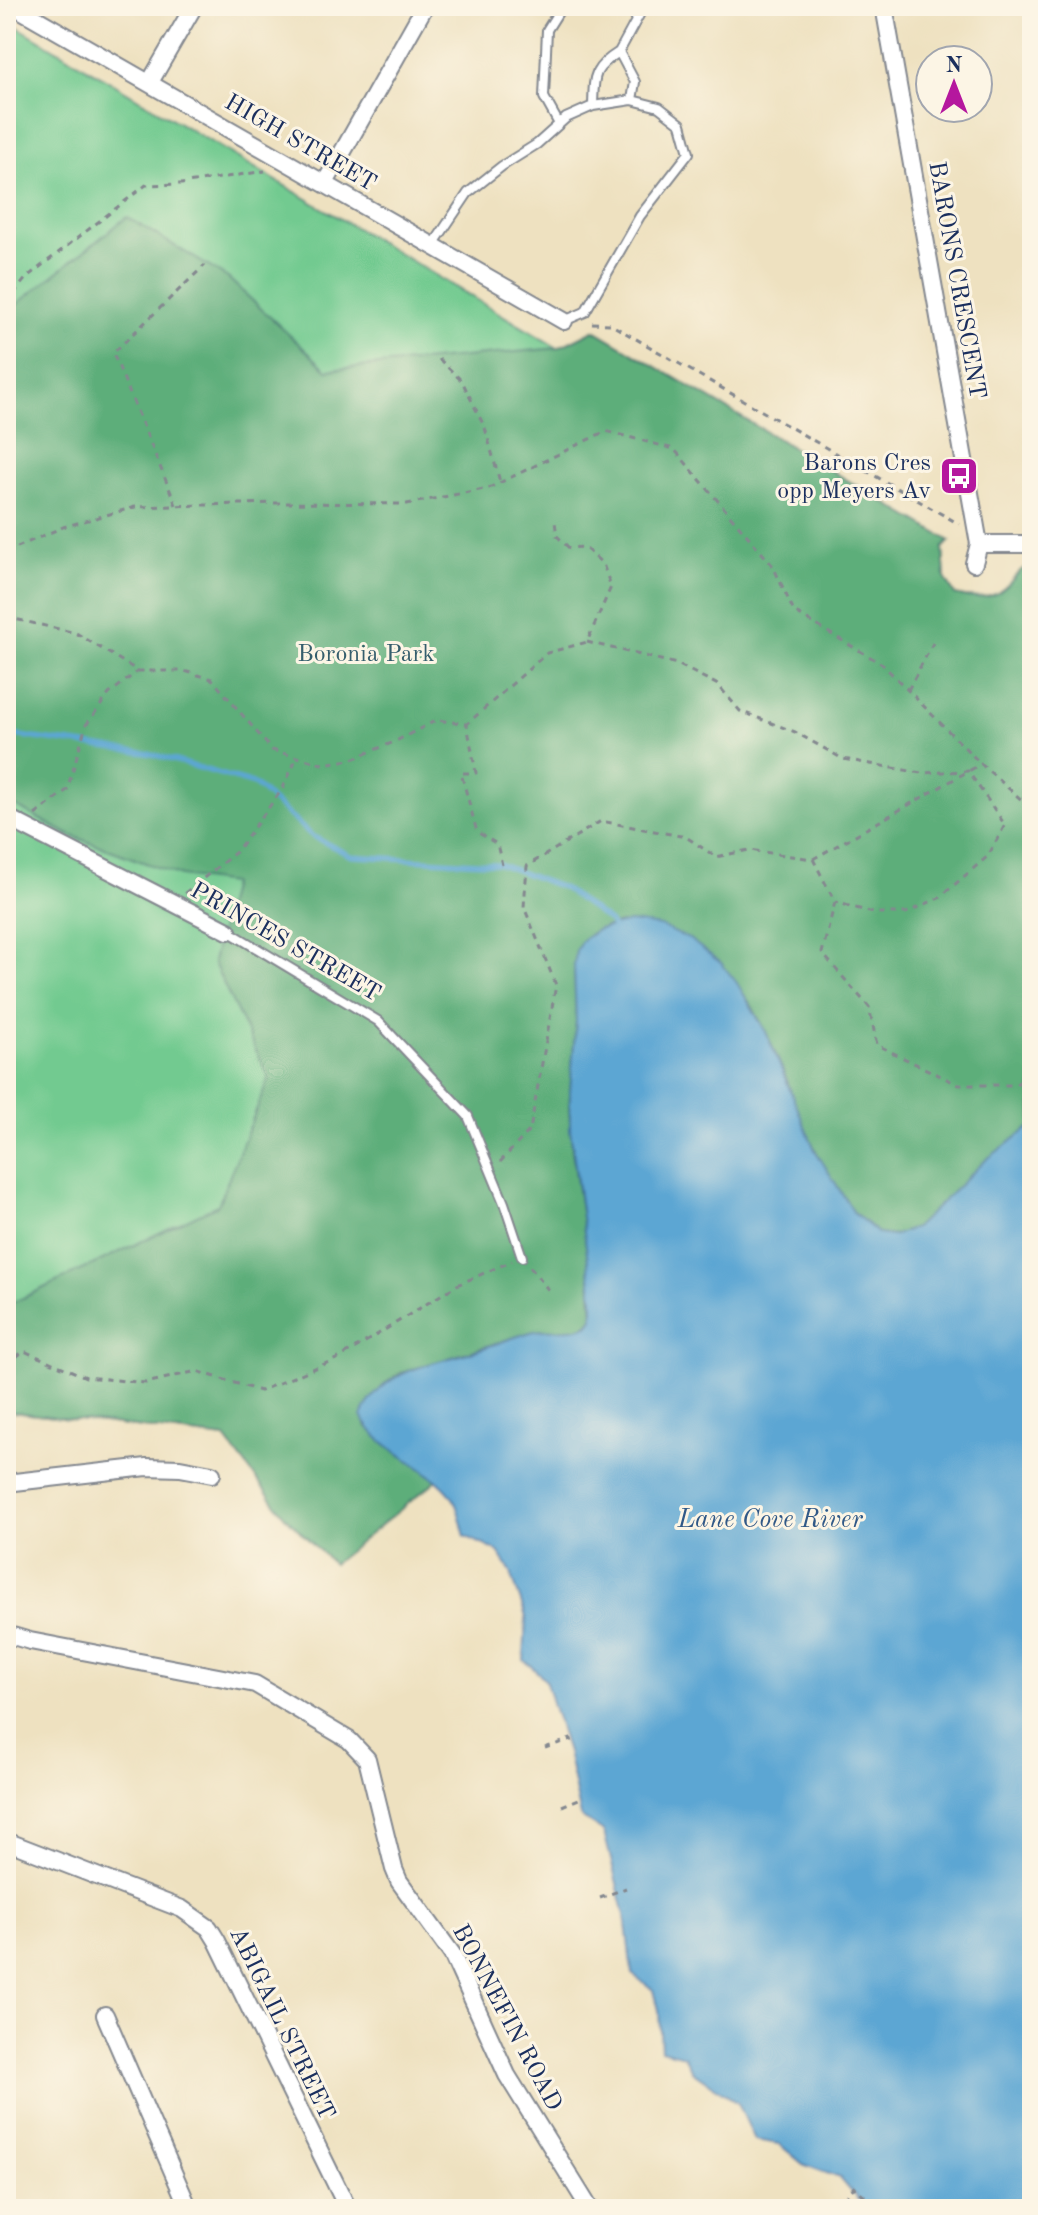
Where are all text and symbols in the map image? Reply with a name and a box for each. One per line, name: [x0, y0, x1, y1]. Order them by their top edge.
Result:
north arrow: [914, 44, 994, 124]
text: N: [946, 55, 963, 77]
street label: HIGH STREET: [220, 91, 380, 197]
street label: BARONS CRESCENT: [923, 160, 989, 401]
place label: Barons Cres opp Meyers Av: [777, 452, 931, 504]
bus stop icon: Barons Cres opp Meyers Av: [938, 455, 980, 497]
park label: Boronia Park: [297, 643, 435, 667]
street label: PRINCES STREET: [186, 879, 384, 1007]
water label: Lane Cove River: [676, 1507, 863, 1533]
street label: BONNEFIN ROAD: [447, 1921, 566, 2115]
street label: ABIGAIL STREET: [224, 1924, 338, 2124]

